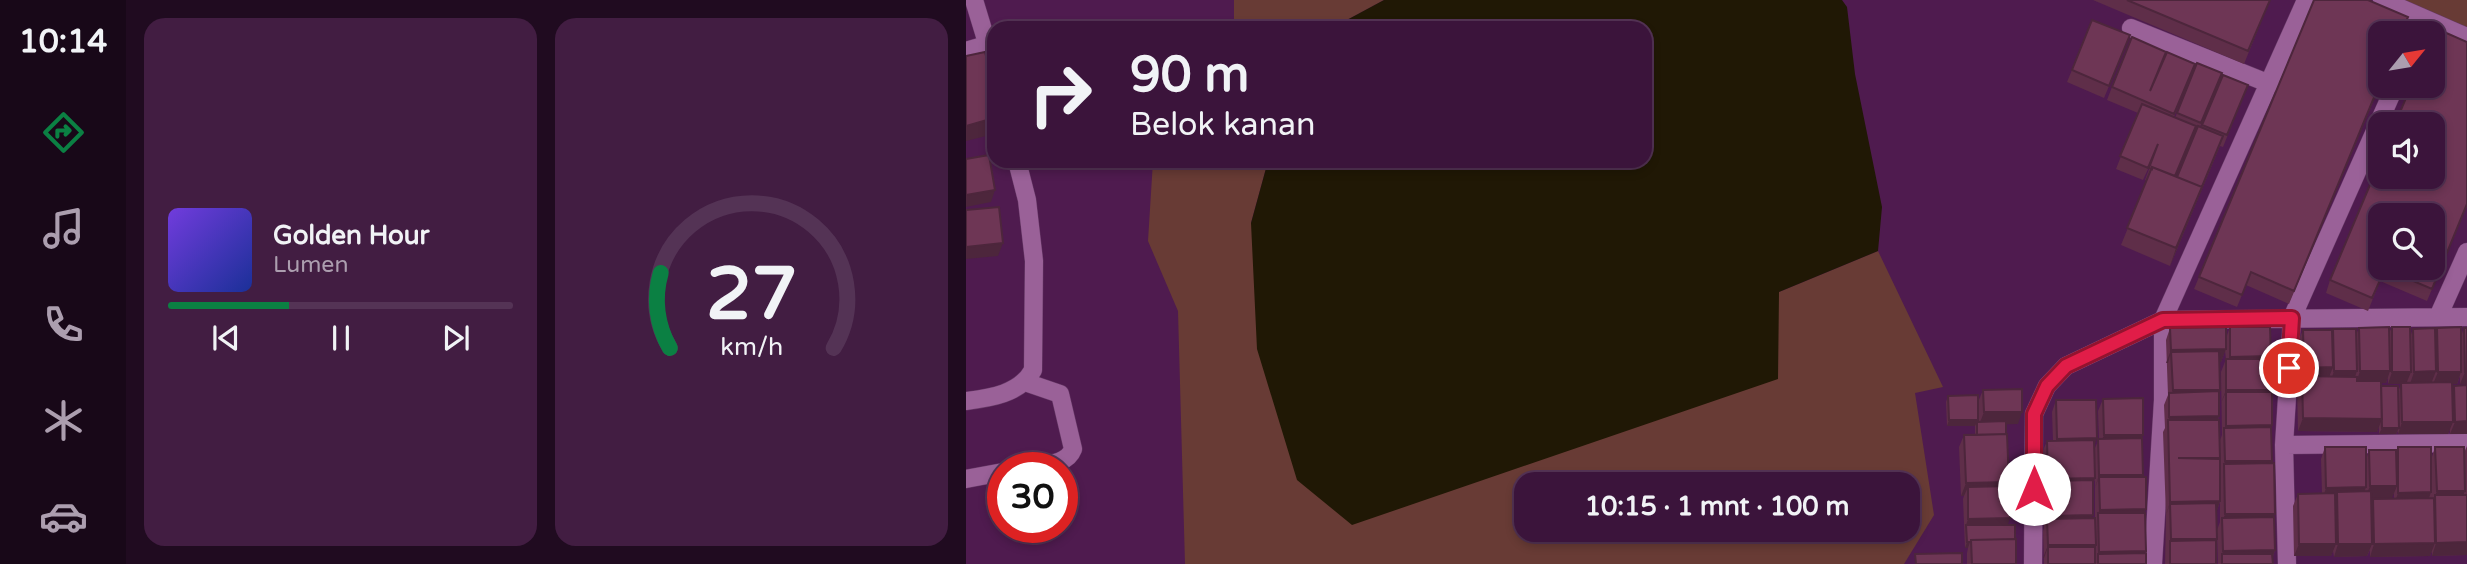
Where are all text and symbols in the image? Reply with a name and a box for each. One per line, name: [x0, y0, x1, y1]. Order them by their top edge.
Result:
north arrow: [2368, 21, 2445, 98]
map controls: [2368, 21, 2445, 280]
text: 10:14: [19, 23, 107, 61]
text: 90 m: [1130, 46, 1249, 105]
icon: right: [1015, 49, 1106, 140]
text: Belok kanan: [1130, 106, 1315, 144]
icon: directions: [39, 108, 88, 157]
button: sound: [2368, 112, 2445, 189]
button: search: [2368, 203, 2445, 280]
icon: music: [39, 204, 88, 253]
text: Golden Hour: [273, 220, 430, 251]
text: Lumen: [273, 251, 348, 279]
text: 27: [706, 251, 797, 339]
icon: phone: [39, 300, 88, 349]
icon: previous: [207, 319, 245, 357]
icon: pause: [322, 319, 360, 357]
icon: next: [437, 319, 475, 357]
text: km/h: [720, 332, 783, 362]
pin: [2259, 338, 2319, 398]
icon: arrive: [2270, 349, 2308, 387]
icon: climate: [39, 396, 88, 445]
speed limit sign: 30: [987, 452, 1078, 543]
position arrow: [1997, 452, 2071, 526]
text: 10:15 · 1 mnt · 100 m: [1585, 491, 1849, 522]
icon: car: [39, 492, 88, 541]

